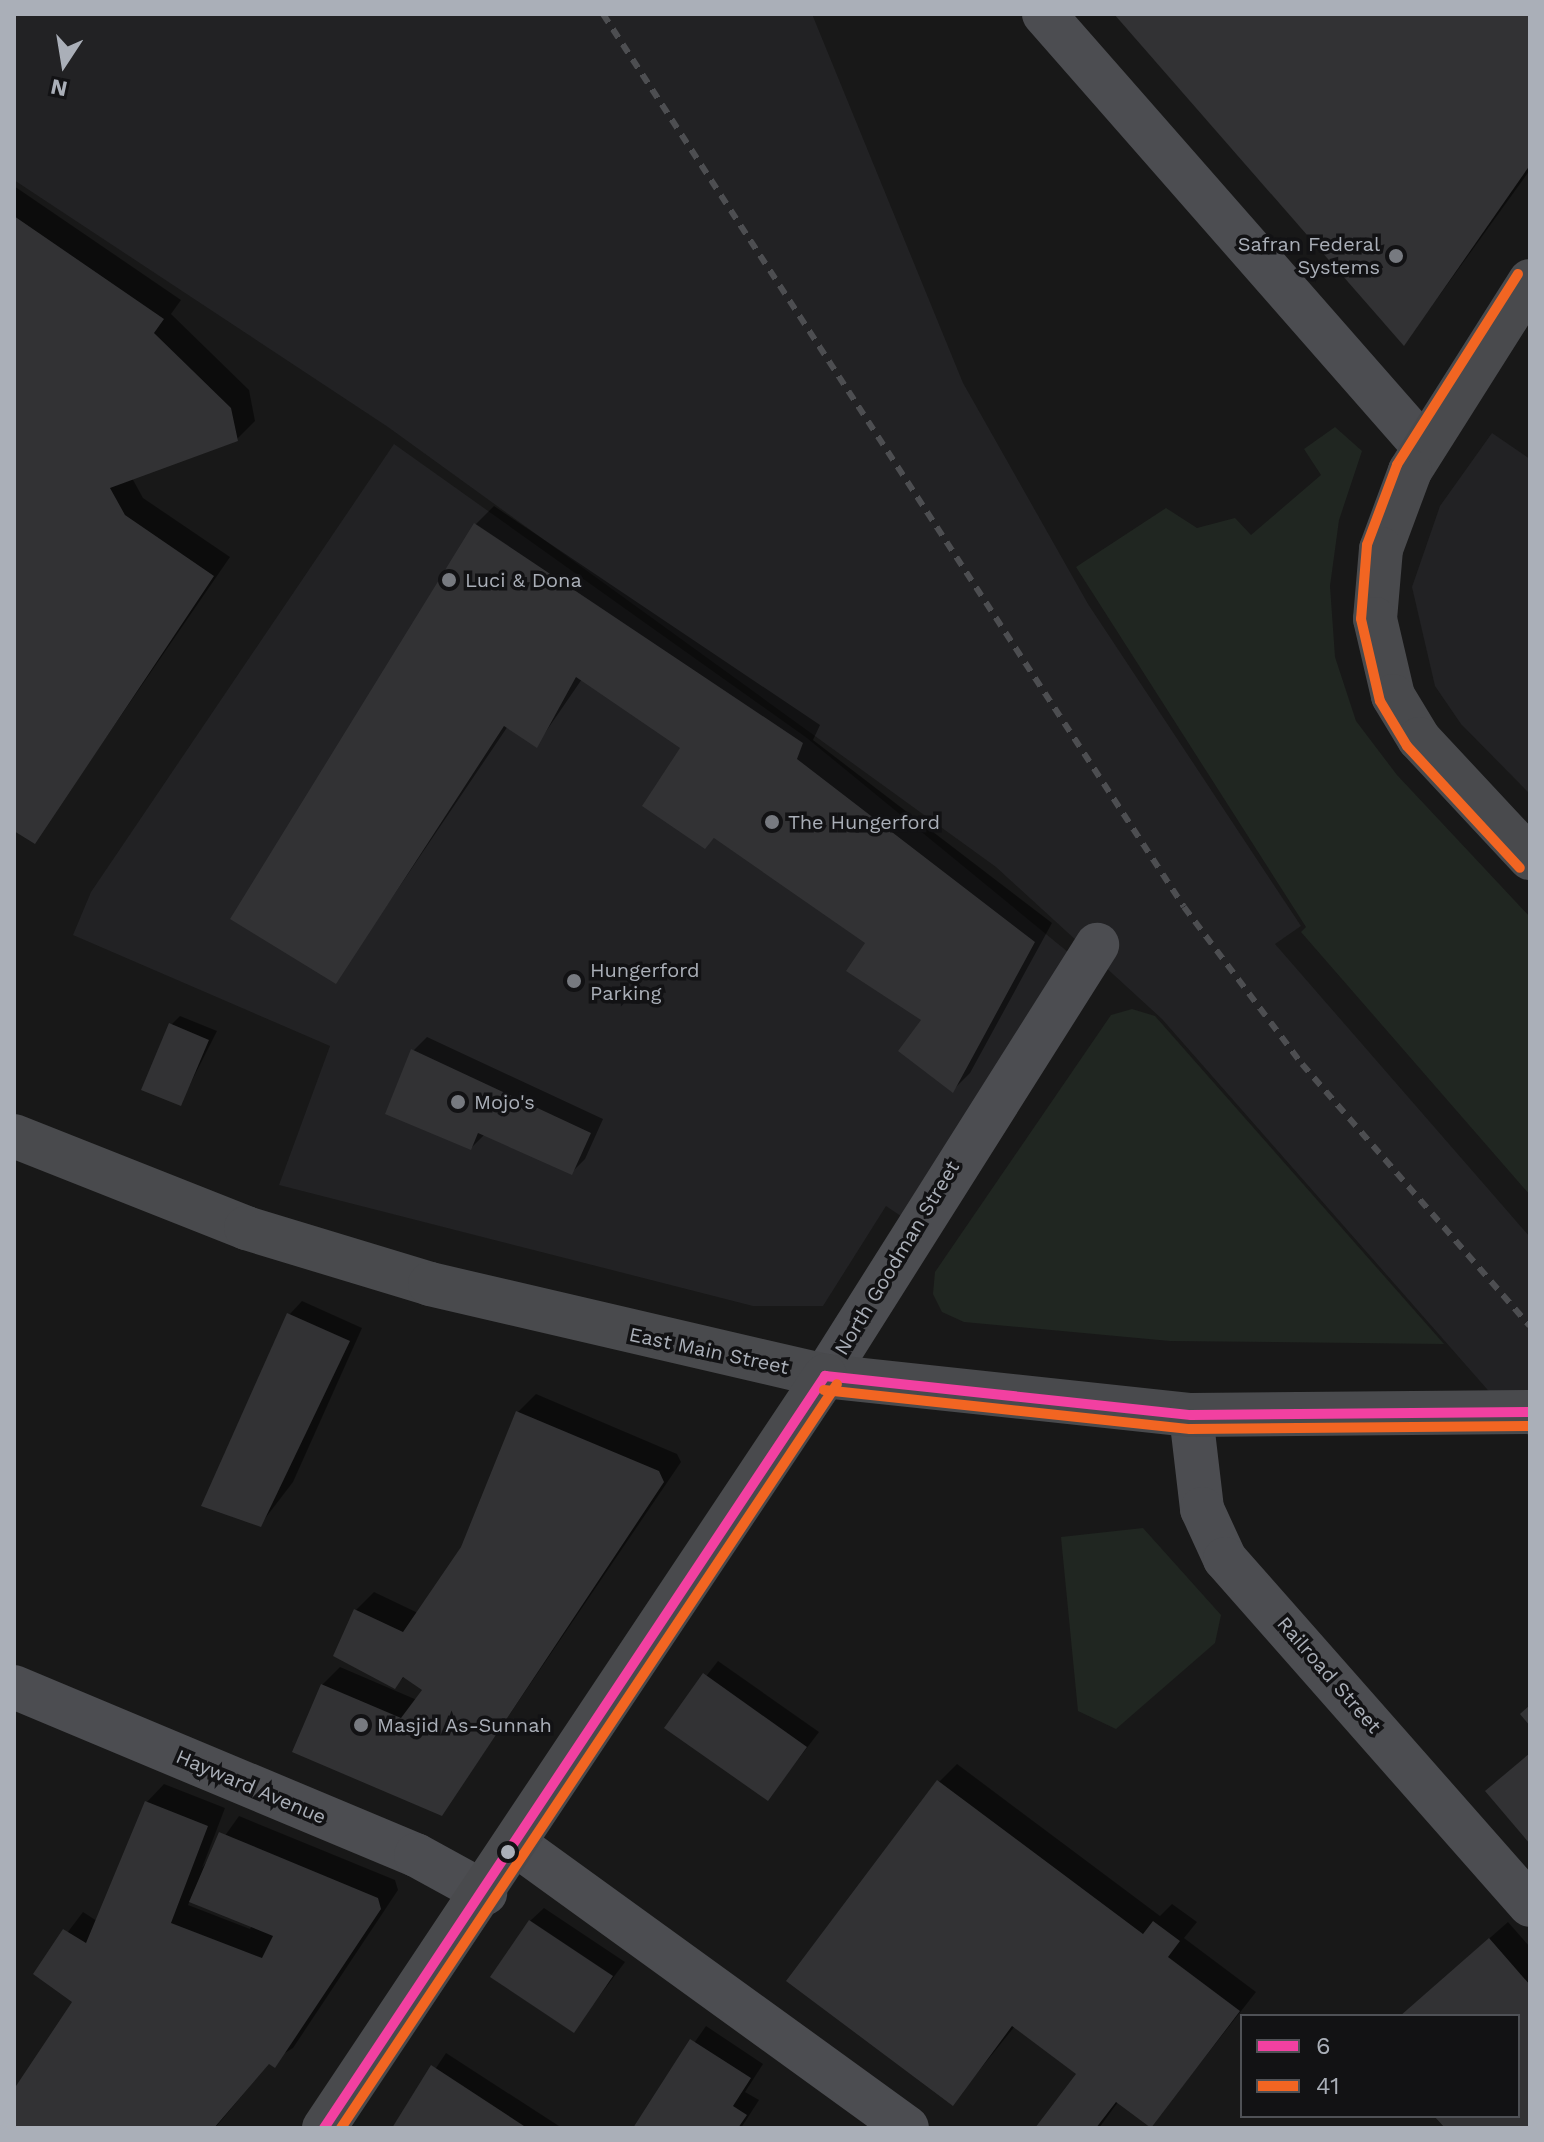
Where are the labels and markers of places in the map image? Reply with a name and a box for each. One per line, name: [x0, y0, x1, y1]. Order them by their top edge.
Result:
place label: Safran Federal Systems: [1238, 232, 1380, 279]
marker: Safran Federal Systems: [1387, 247, 1405, 265]
place label: Luci & Dona: [465, 568, 582, 592]
marker: Luci & Dona: [440, 571, 458, 589]
place label: The Hungerford: [788, 810, 940, 834]
marker: The Hungerford: [763, 813, 781, 831]
place label: Hungerford Parking: [590, 958, 700, 1005]
marker: Hungerford Parking: [565, 972, 583, 990]
place label: Mojo's: [474, 1090, 535, 1114]
marker: Mojo's: [449, 1093, 467, 1111]
place label: Masjid As-Sunnah: [377, 1713, 553, 1737]
marker: Masjid As-Sunnah: [352, 1716, 370, 1734]
unlabelled marker: [500, 1844, 516, 1860]

